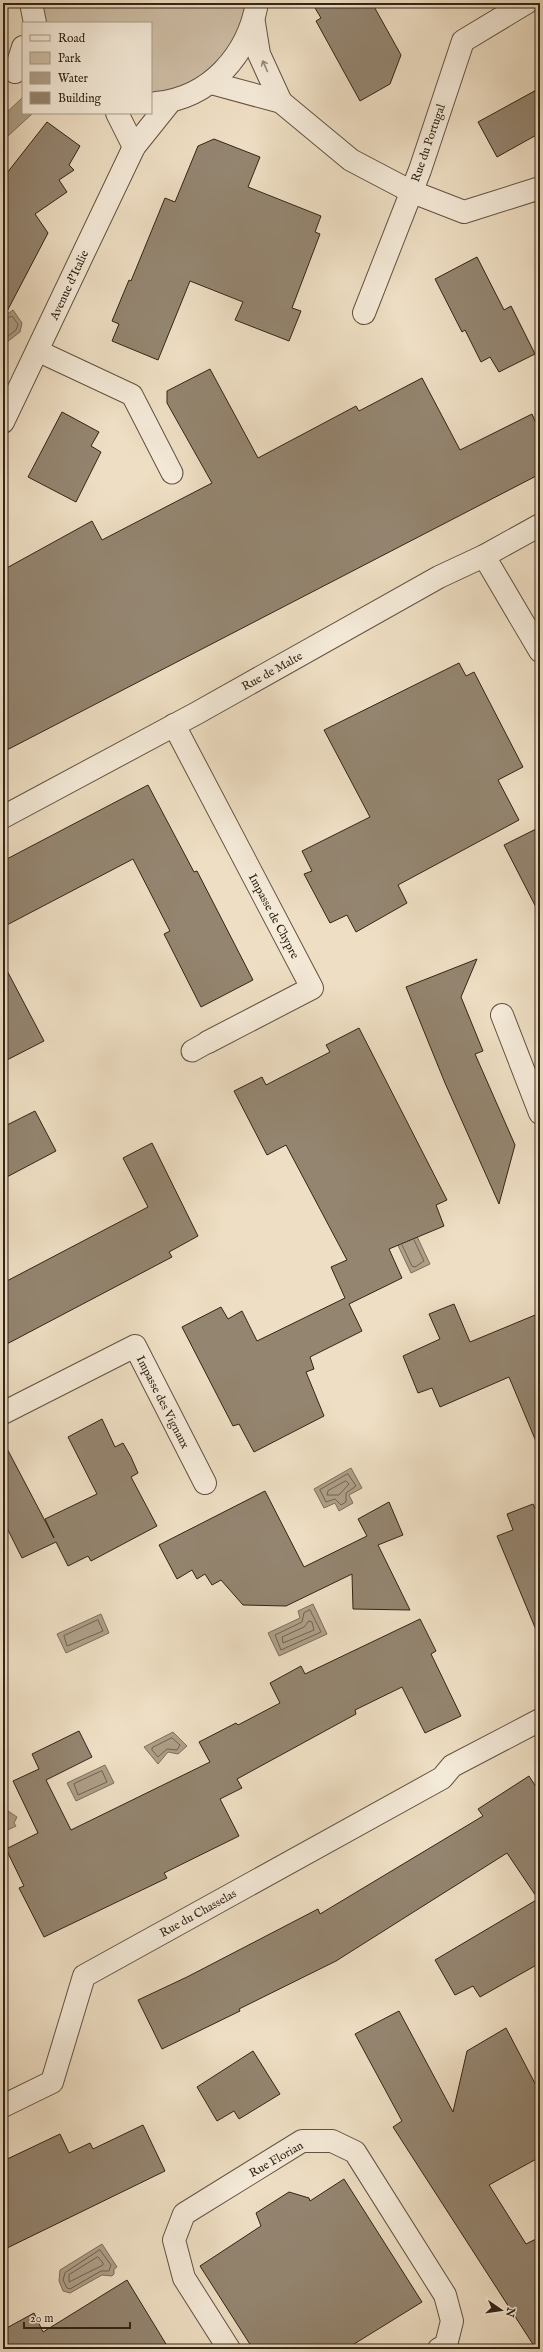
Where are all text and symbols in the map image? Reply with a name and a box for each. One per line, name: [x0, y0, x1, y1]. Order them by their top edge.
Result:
legend: [22, 22, 152, 114]
text: Road: [58, 31, 86, 46]
text: Park: [58, 51, 81, 66]
one-way arrow: [261, 60, 268, 72]
text: Water: [58, 71, 89, 86]
text: Building: [58, 91, 102, 106]
street label: Rue du Portugal: [408, 102, 449, 184]
street label: Avenue d'Italie: [46, 247, 92, 323]
street label: Rue de Malte: [239, 648, 306, 694]
street label: Impasse de Chypre: [244, 871, 303, 962]
street label: Impasse des Vignaux: [132, 1353, 193, 1452]
street label: Rue du Chasselas: [157, 1886, 239, 1941]
street label: Rue Florian: [247, 2138, 306, 2181]
north arrow: [481, 2290, 521, 2330]
scale bar: [24, 2304, 130, 2330]
text: N: [502, 2305, 518, 2319]
text: 20 m: [30, 2311, 53, 2326]

